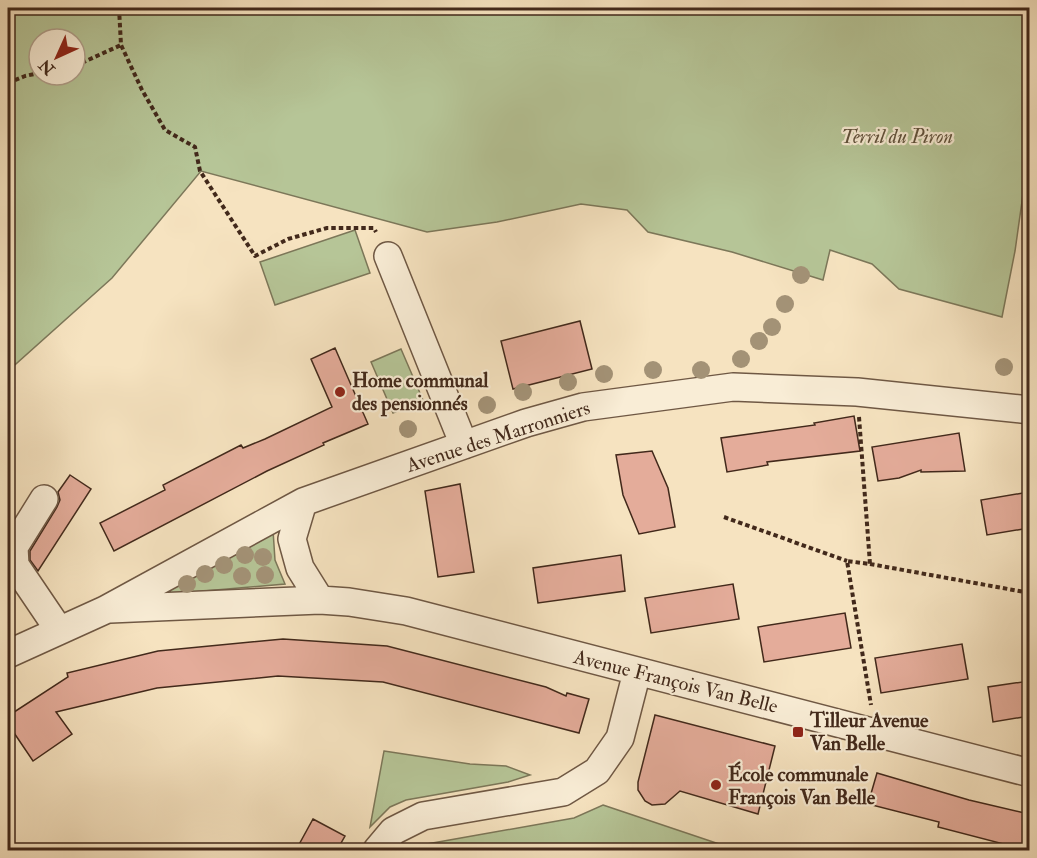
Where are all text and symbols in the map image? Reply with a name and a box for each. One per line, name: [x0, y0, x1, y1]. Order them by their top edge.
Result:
north arrow: [27, 27, 87, 87]
text: N: [34, 54, 60, 80]
park label: Terril du Piron: [841, 124, 953, 149]
place label: Home communal des pensionnés: [352, 368, 489, 417]
marker: Home communal des pensionnés: [333, 385, 347, 399]
street label: Avenue des Marronniers: [402, 395, 593, 478]
street label: Avenue François Van Belle: [570, 644, 780, 719]
place label: Tilleur Avenue Van Belle: [809, 708, 929, 756]
marker: Tilleur Avenue Van Belle: [791, 725, 805, 739]
place label: École communale François Van Belle: [728, 761, 876, 810]
marker: École communale François Van Belle: [709, 778, 723, 792]

